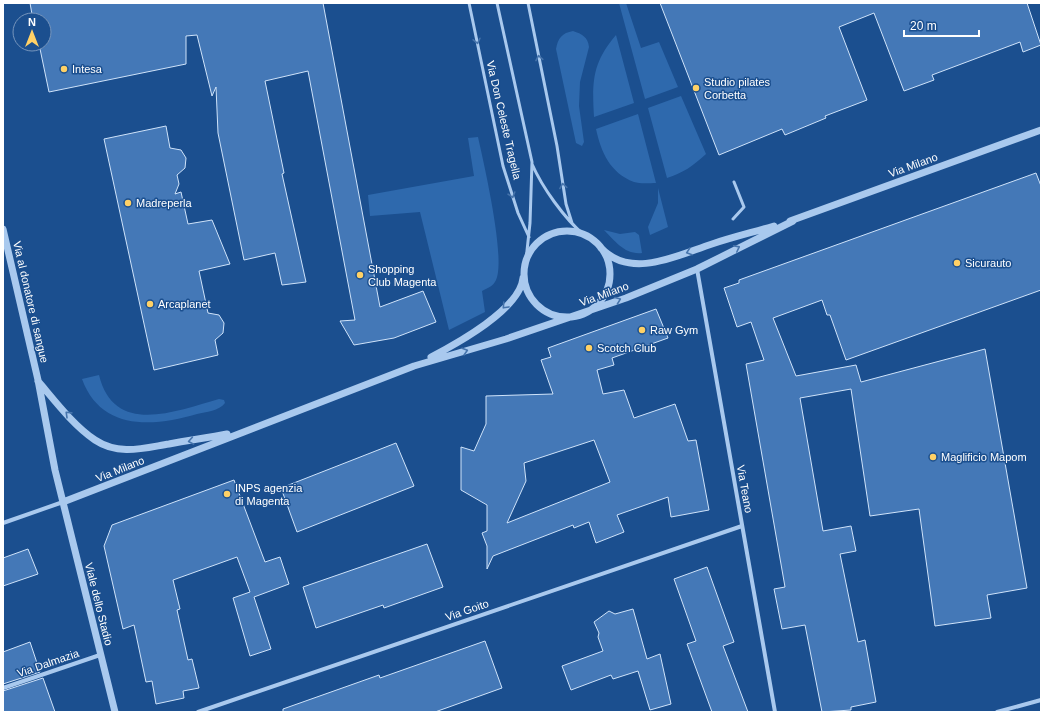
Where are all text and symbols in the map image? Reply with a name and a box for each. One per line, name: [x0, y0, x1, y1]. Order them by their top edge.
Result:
north arrow: [12, 12, 52, 52]
scale bar: [904, 12, 979, 38]
text: N: [28, 16, 36, 28]
text: 20 m: [910, 19, 937, 33]
one-way arrow: [472, 38, 480, 44]
one-way arrow: [535, 55, 544, 61]
street label: Via Don Celeste Tragella: [484, 59, 524, 181]
place label: Intesa: [72, 63, 103, 75]
marker: Intesa: [59, 64, 69, 74]
place label: Studio pilates Corbetta: [704, 76, 771, 101]
marker: Studio pilates Corbetta: [691, 83, 701, 93]
street label: Via Milano: [887, 151, 939, 179]
one-way arrow: [559, 183, 568, 189]
one-way arrow: [507, 191, 516, 198]
place label: Madreperla: [136, 197, 193, 209]
marker: Madreperla: [123, 198, 133, 208]
street label: Via al donatore di sangue: [11, 240, 51, 364]
one-way arrow: [733, 245, 741, 253]
one-way arrow: [685, 248, 692, 256]
place label: Sicurauto: [965, 257, 1011, 269]
marker: Sicurauto: [952, 258, 962, 268]
place label: Shopping Club Magenta: [368, 263, 437, 288]
marker: Shopping Club Magenta: [355, 270, 365, 280]
street label: Via Milano: [578, 280, 630, 308]
one-way arrow: [615, 297, 622, 305]
place label: Arcaplanet: [158, 298, 211, 310]
marker: Arcaplanet: [145, 299, 155, 309]
one-way arrow: [503, 301, 510, 309]
place label: Raw Gym: [650, 324, 698, 336]
marker: Raw Gym: [637, 325, 647, 335]
place label: Scotch Club: [597, 342, 656, 354]
marker: Scotch Club: [584, 343, 594, 353]
one-way arrow: [461, 347, 468, 356]
one-way arrow: [65, 411, 73, 419]
one-way arrow: [188, 436, 195, 445]
place label: Maglificio Mapom: [941, 451, 1027, 463]
marker: Maglificio Mapom: [928, 452, 938, 462]
street label: Via Milano: [94, 454, 146, 484]
street label: Via Teano: [735, 464, 755, 514]
place label: INPS agenzia di Magenta: [235, 482, 303, 507]
marker: INPS agenzia di Magenta: [222, 489, 232, 499]
street label: Viale dello Stadio: [83, 561, 115, 647]
street label: Via Goito: [444, 597, 490, 623]
street label: Via Dalmazia: [16, 647, 81, 679]

